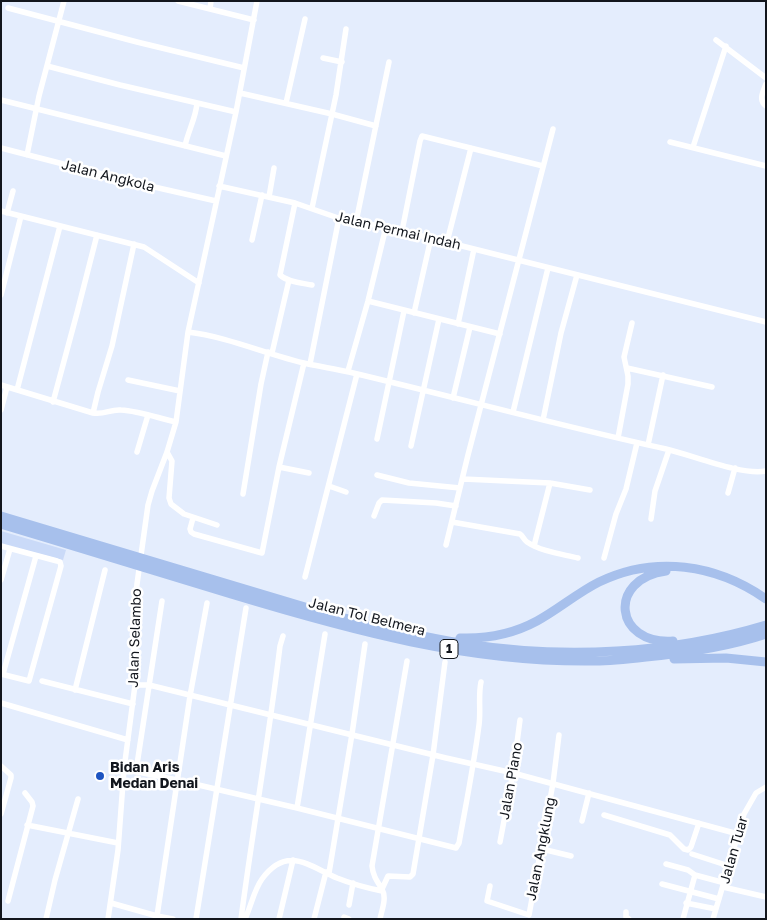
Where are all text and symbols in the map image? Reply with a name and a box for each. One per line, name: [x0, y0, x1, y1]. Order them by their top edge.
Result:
street label: Jalan Angkola: [60, 156, 156, 196]
street label: Jalan Permai Indah: [334, 208, 462, 254]
street label: Jalan Selambo: [125, 588, 145, 688]
street label: Jalan Tol Belmera: [307, 594, 427, 640]
road number: 1: [440, 640, 458, 659]
street label: Jalan Piano: [496, 741, 526, 821]
place label: Bidan Aris Medan Denai: [110, 760, 198, 792]
marker: Bidan Aris Medan Denai: [94, 770, 106, 782]
street label: Jalan Angklung: [523, 796, 559, 902]
street label: Jalan Tuar: [716, 814, 752, 886]

